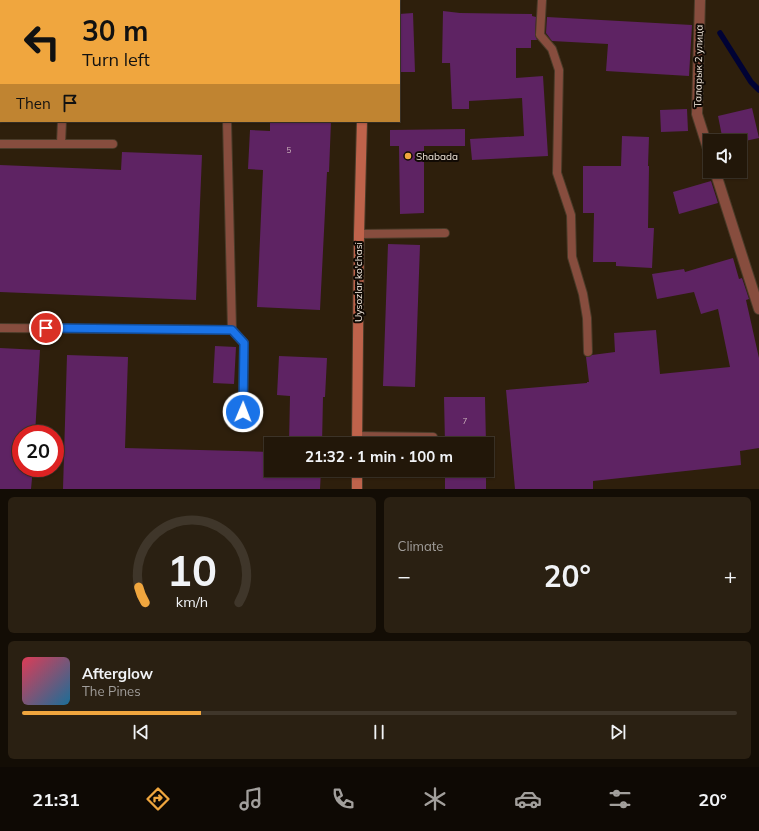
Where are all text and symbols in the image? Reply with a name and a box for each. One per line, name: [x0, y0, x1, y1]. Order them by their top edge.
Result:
text: 30 m: [82, 13, 148, 48]
icon: left: [16, 16, 68, 68]
street label: Таларык 2 улица: [691, 25, 706, 107]
text: Turn left: [82, 48, 150, 71]
icon: arrive: [59, 92, 81, 114]
text: Then: [16, 94, 51, 113]
map controls: [703, 134, 747, 178]
button: sound: [703, 134, 747, 178]
house number: 5: [287, 145, 292, 155]
place label: Shabada: [416, 150, 458, 163]
marker: Shabada: [403, 151, 413, 161]
street label: Uysozlar ko'chasi: [352, 242, 365, 322]
pin: [29, 311, 63, 345]
icon: arrive: [35, 317, 57, 339]
position arrow: [222, 391, 264, 433]
house number: 7: [463, 416, 468, 426]
speed limit sign: 20: [12, 425, 64, 477]
text: 21:32 · 1 min · 100 m: [305, 447, 453, 466]
text: Climate: [398, 538, 443, 554]
text: 10: [167, 544, 217, 596]
text: 20°: [544, 557, 591, 595]
text: −: [398, 562, 411, 590]
text: +: [724, 562, 737, 590]
text: km/h: [176, 593, 208, 611]
text: Afterglow: [82, 664, 153, 683]
text: The Pines: [82, 683, 141, 699]
icon: previous: [130, 721, 152, 743]
icon: pause: [368, 721, 390, 743]
icon: next: [607, 721, 629, 743]
icon: directions: [144, 785, 172, 813]
icon: music: [237, 785, 265, 813]
icon: phone: [329, 785, 357, 813]
icon: climate: [421, 785, 449, 813]
icon: car: [514, 785, 542, 813]
icon: filters: [606, 785, 634, 813]
text: 21:31: [32, 788, 80, 811]
text: 20°: [698, 788, 727, 811]

